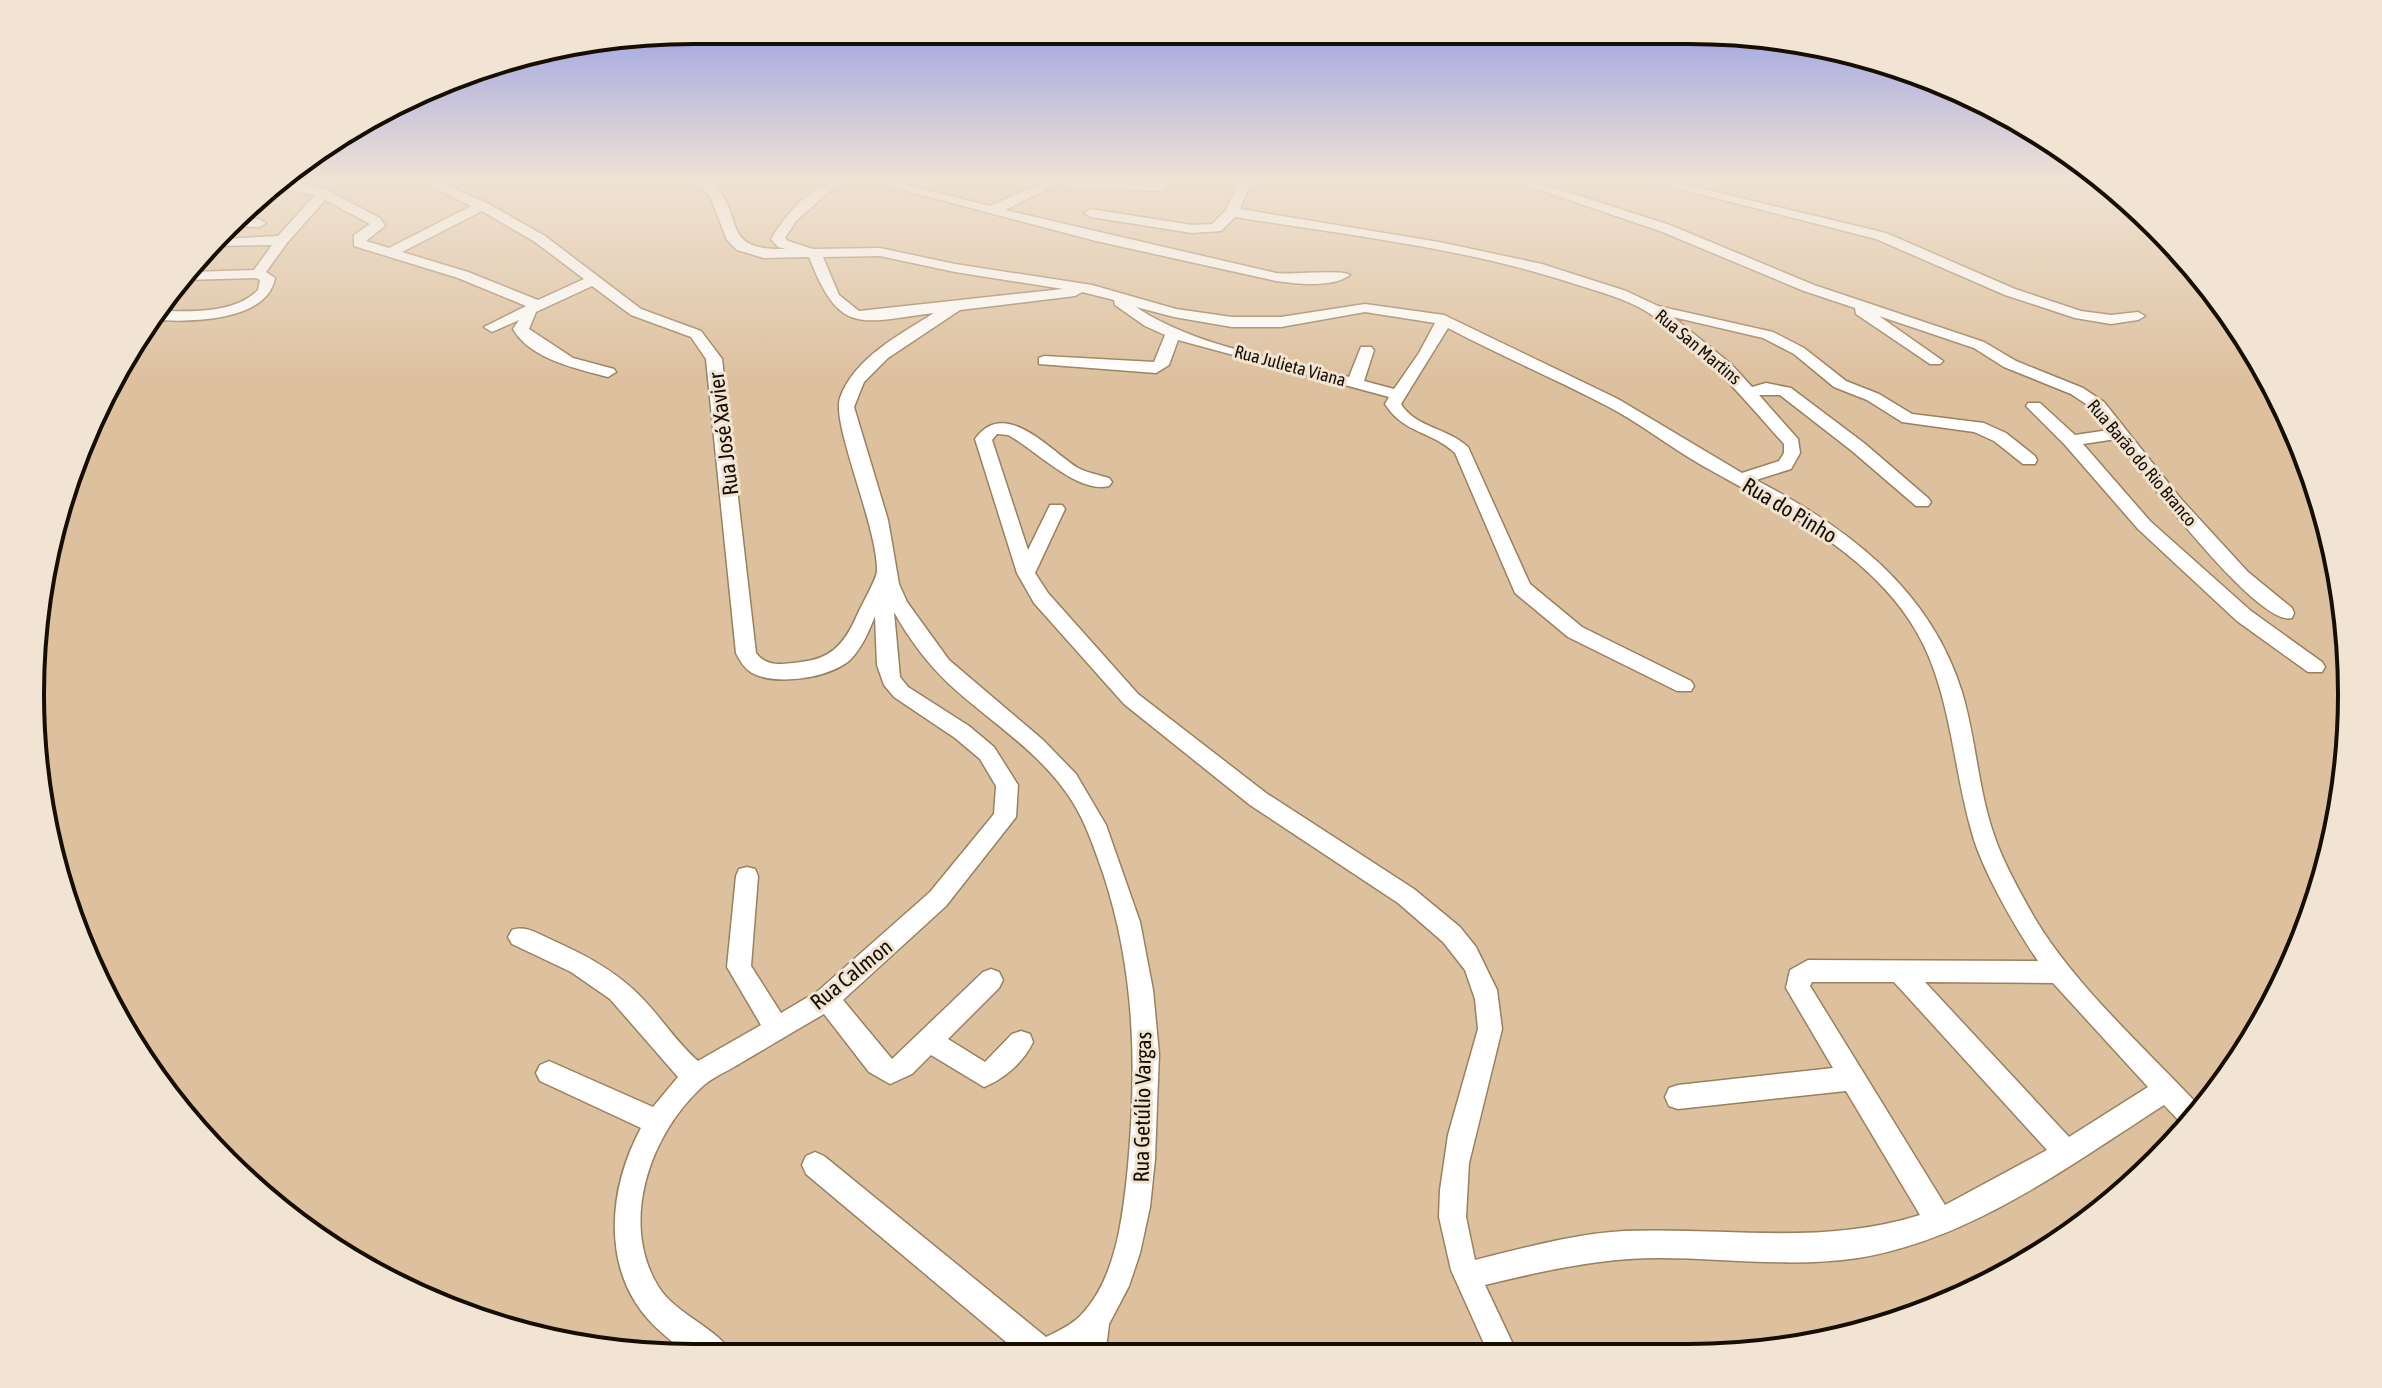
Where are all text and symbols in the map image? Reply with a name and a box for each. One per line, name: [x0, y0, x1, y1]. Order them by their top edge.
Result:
street label: Rua San Martins: [1651, 305, 1746, 389]
street label: Rua Julieta Viana: [1232, 341, 1348, 390]
street label: Rua José Xavier: [702, 371, 743, 497]
street label: Rua Barão do Rio Branco: [2083, 395, 2201, 530]
street label: Rua do Pinho: [1738, 472, 1842, 548]
street label: Rua Calmon: [805, 933, 897, 1015]
street label: Rua Getúlio Vargas: [1128, 1031, 1156, 1183]

